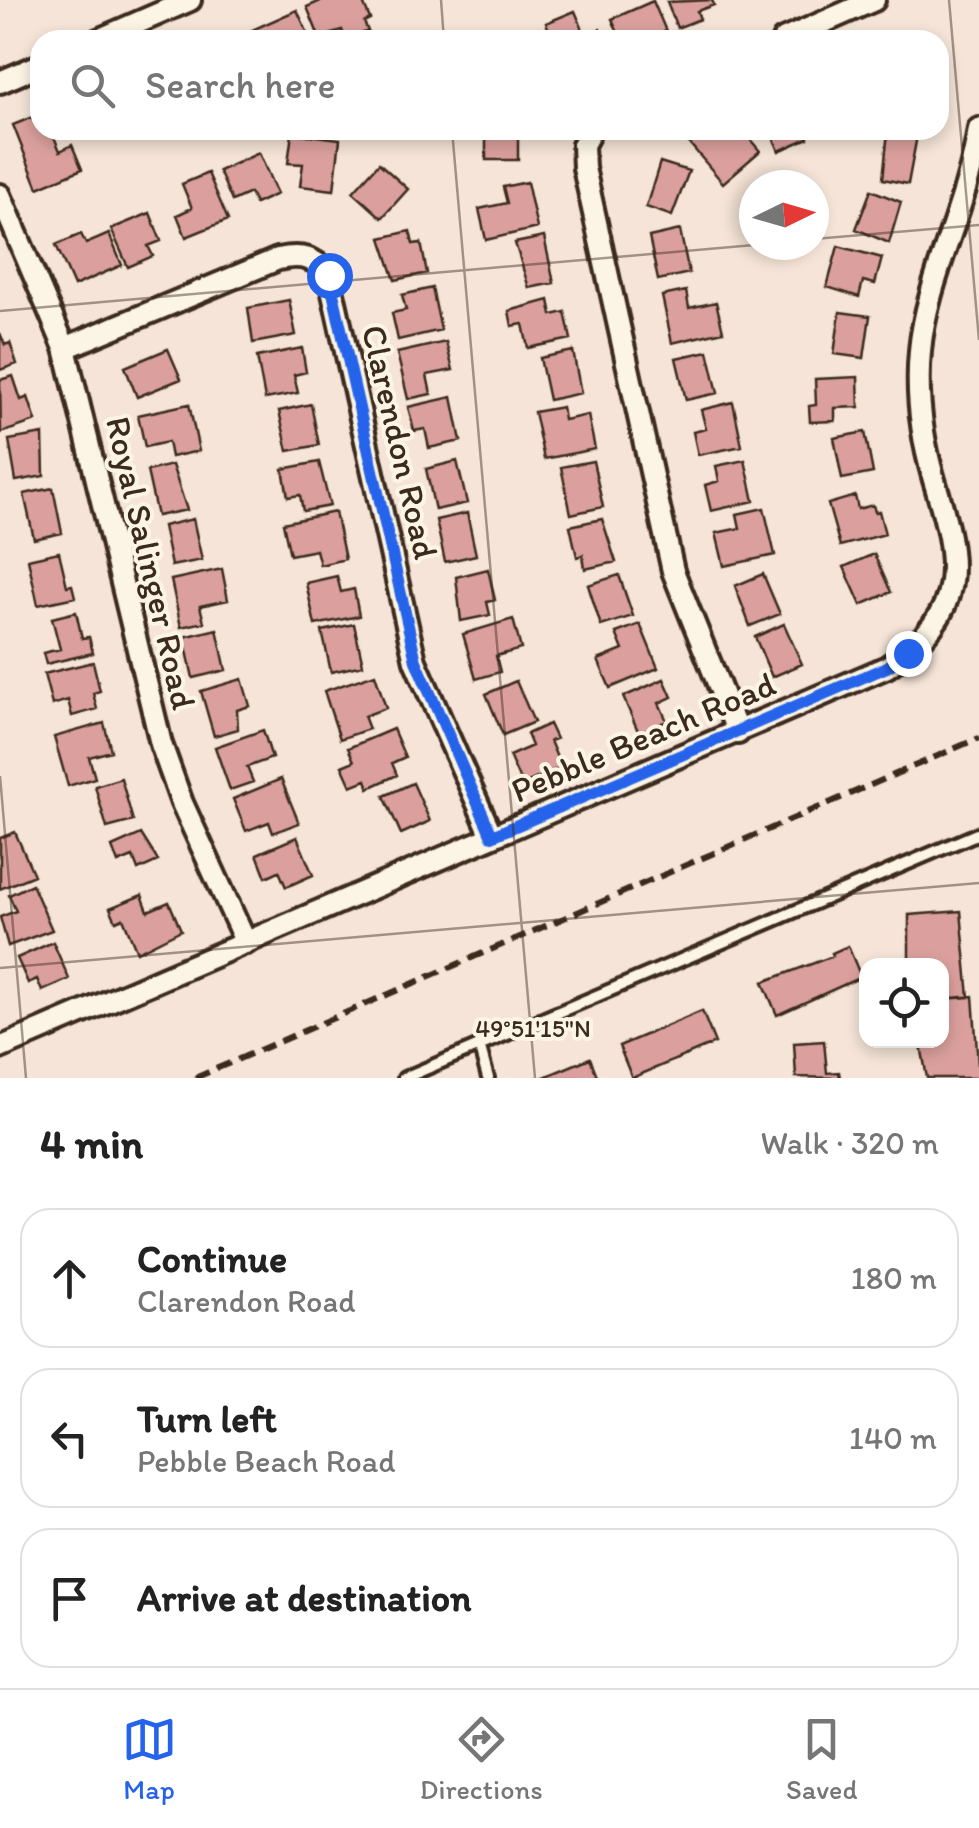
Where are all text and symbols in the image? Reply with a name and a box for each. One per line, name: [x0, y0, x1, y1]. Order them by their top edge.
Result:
search box: [30, 30, 949, 140]
icon: search: [65, 58, 120, 113]
text: Search here: [145, 62, 336, 108]
north arrow: [739, 170, 829, 260]
route start: [307, 253, 353, 299]
street label: Clarendon Road: [353, 321, 447, 563]
street label: Royal Salinger Road: [97, 412, 205, 714]
route end: [886, 631, 932, 677]
street label: Pebble Beach Road: [505, 662, 781, 812]
map controls: [859, 958, 949, 1048]
button: locate: [859, 958, 949, 1048]
text: 49°51'15"N: [475, 1013, 591, 1043]
text: 4 min: [40, 1118, 143, 1169]
text: Walk · 320 m: [761, 1124, 939, 1162]
text: Continue: [137, 1236, 287, 1282]
icon: ahead: [42, 1251, 97, 1306]
text: 180 m: [851, 1259, 937, 1297]
text: Clarendon Road: [137, 1282, 356, 1320]
text: Turn left: [137, 1396, 277, 1442]
icon: left: [42, 1411, 97, 1466]
text: 140 m: [849, 1419, 937, 1457]
text: Pebble Beach Road: [137, 1442, 396, 1480]
icon: arrive: [42, 1571, 97, 1626]
text: Arrive at destination: [137, 1575, 472, 1621]
tab: Map: [122, 1712, 177, 1806]
tab: Directions: [420, 1712, 543, 1806]
tab: Saved: [786, 1712, 857, 1806]

